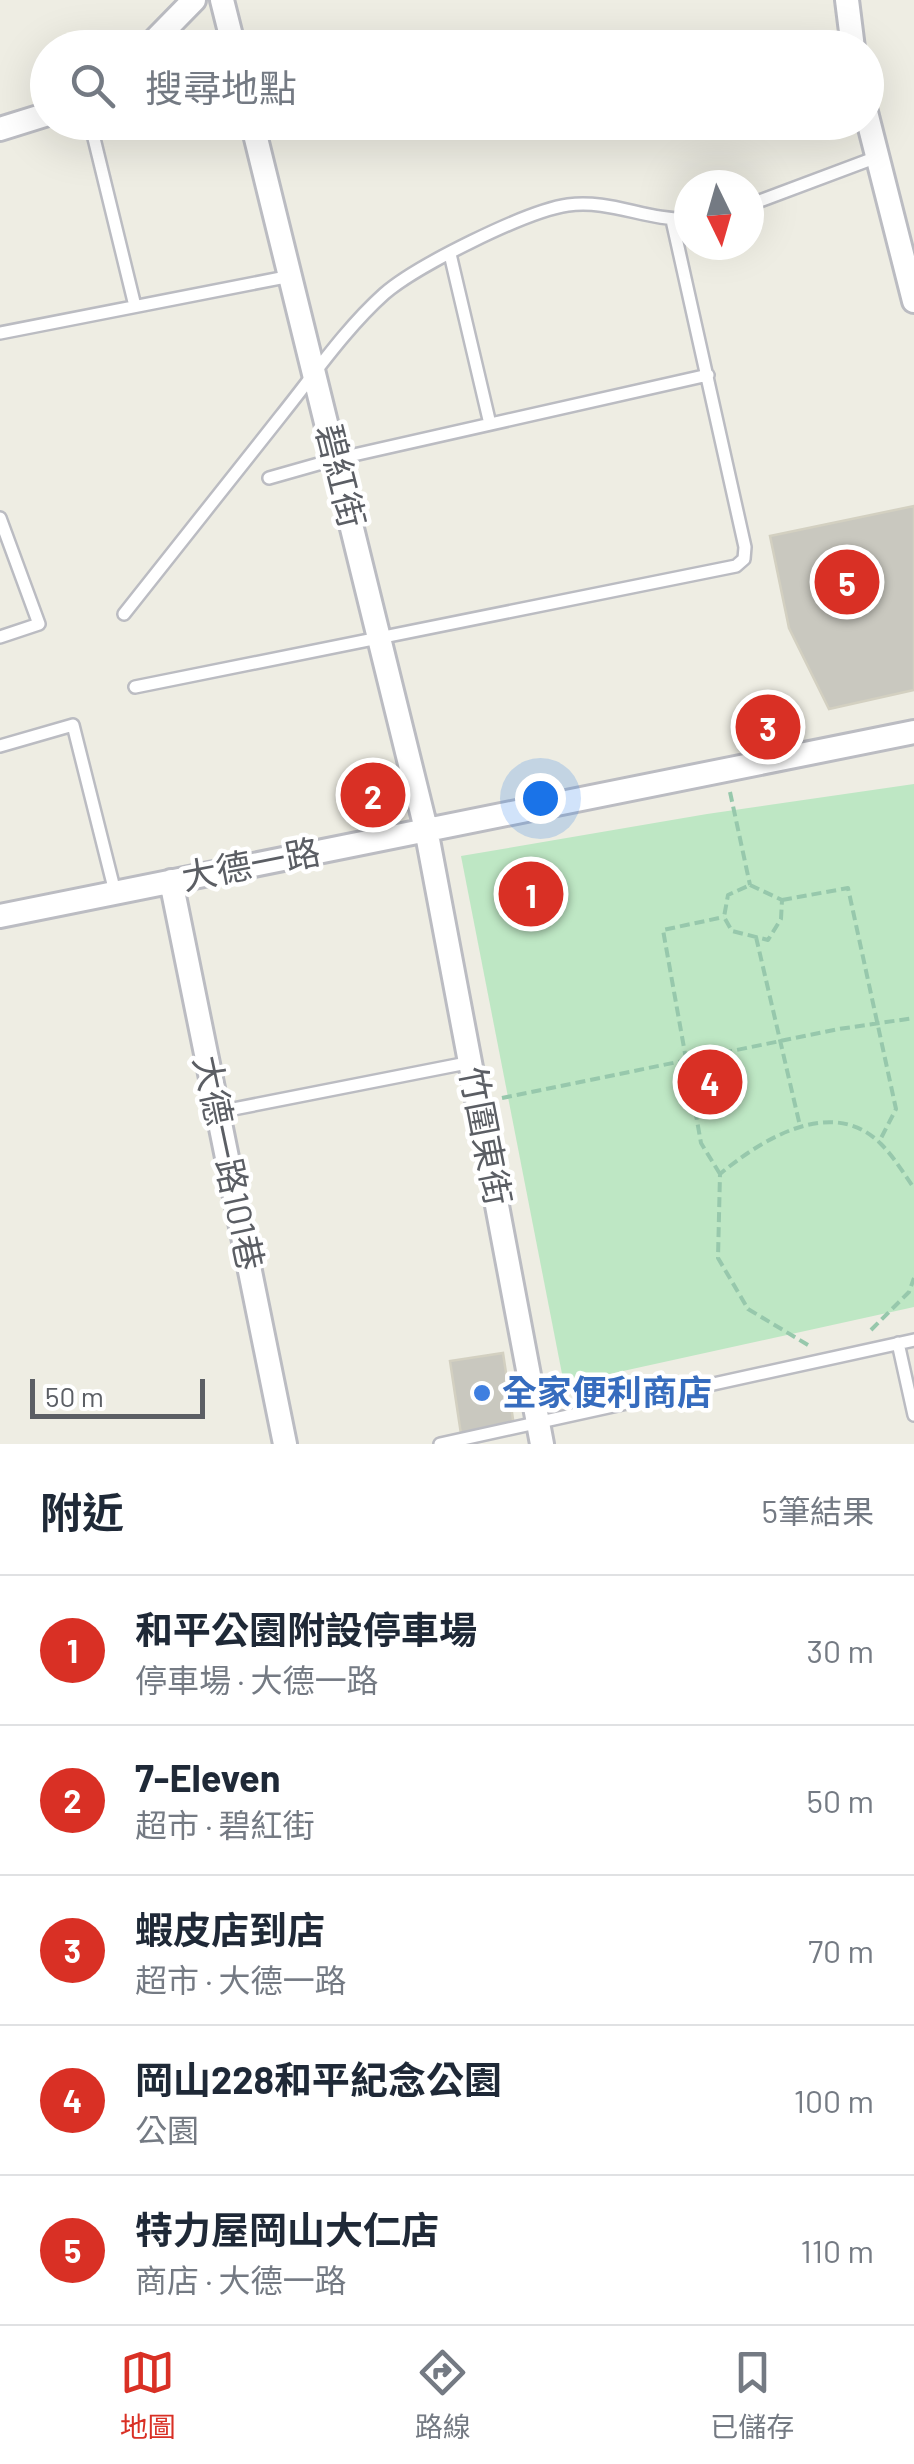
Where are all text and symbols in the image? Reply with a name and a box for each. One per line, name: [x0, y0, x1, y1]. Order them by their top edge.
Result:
search box: [30, 30, 884, 140]
icon: search: [65, 58, 120, 113]
text: 搜尋地點: [145, 64, 297, 110]
north arrow: [674, 170, 764, 260]
street label: 碧紅街: [309, 419, 375, 532]
pin: 5: [814, 544, 880, 620]
pin: 3: [736, 690, 800, 764]
pin: 2: [340, 758, 406, 832]
your location: [515, 773, 566, 824]
street label: 大德一路: [178, 829, 323, 897]
pin: 1: [498, 856, 564, 932]
pin: 4: [678, 1044, 742, 1120]
street label: 大德一路101巷: [187, 1051, 273, 1274]
street label: 竹圍東街: [453, 1063, 521, 1208]
place label: 全家便利商店: [502, 1370, 712, 1412]
scale bar: [30, 1374, 205, 1418]
text: 50 m: [45, 1379, 104, 1413]
marker: 全家便利商店: [471, 1382, 493, 1404]
text: 附近: [40, 1486, 124, 1536]
text: 5筆結果: [762, 1491, 874, 1529]
text: 和平公園附設停車場: [135, 1606, 477, 1652]
text: 1: [67, 1631, 78, 1669]
text: 30 m: [807, 1631, 874, 1669]
text: 停車場 · 大德一路: [135, 1660, 379, 1698]
text: 7-Eleven: [135, 1754, 281, 1800]
text: 2: [64, 1781, 81, 1819]
text: 50 m: [807, 1781, 874, 1819]
text: 超市 · 碧紅街: [135, 1805, 315, 1843]
text: 蝦皮店到店: [135, 1906, 325, 1952]
text: 3: [64, 1931, 81, 1969]
text: 70 m: [808, 1931, 874, 1969]
text: 超市 · 大德一路: [135, 1960, 347, 1998]
text: 岡山228和平紀念公園: [135, 2056, 502, 2102]
text: 4: [63, 2081, 82, 2119]
text: 100 m: [794, 2081, 874, 2119]
text: 公園: [135, 2110, 199, 2148]
text: 特力屋岡山大仁店: [135, 2206, 439, 2252]
text: 5: [64, 2231, 81, 2269]
text: 110 m: [801, 2231, 874, 2269]
text: 商店 · 大德一路: [135, 2260, 347, 2298]
tab: 地圖: [120, 2345, 176, 2445]
tab: 路線: [415, 2345, 471, 2445]
tab: 已儲存: [710, 2345, 794, 2445]

